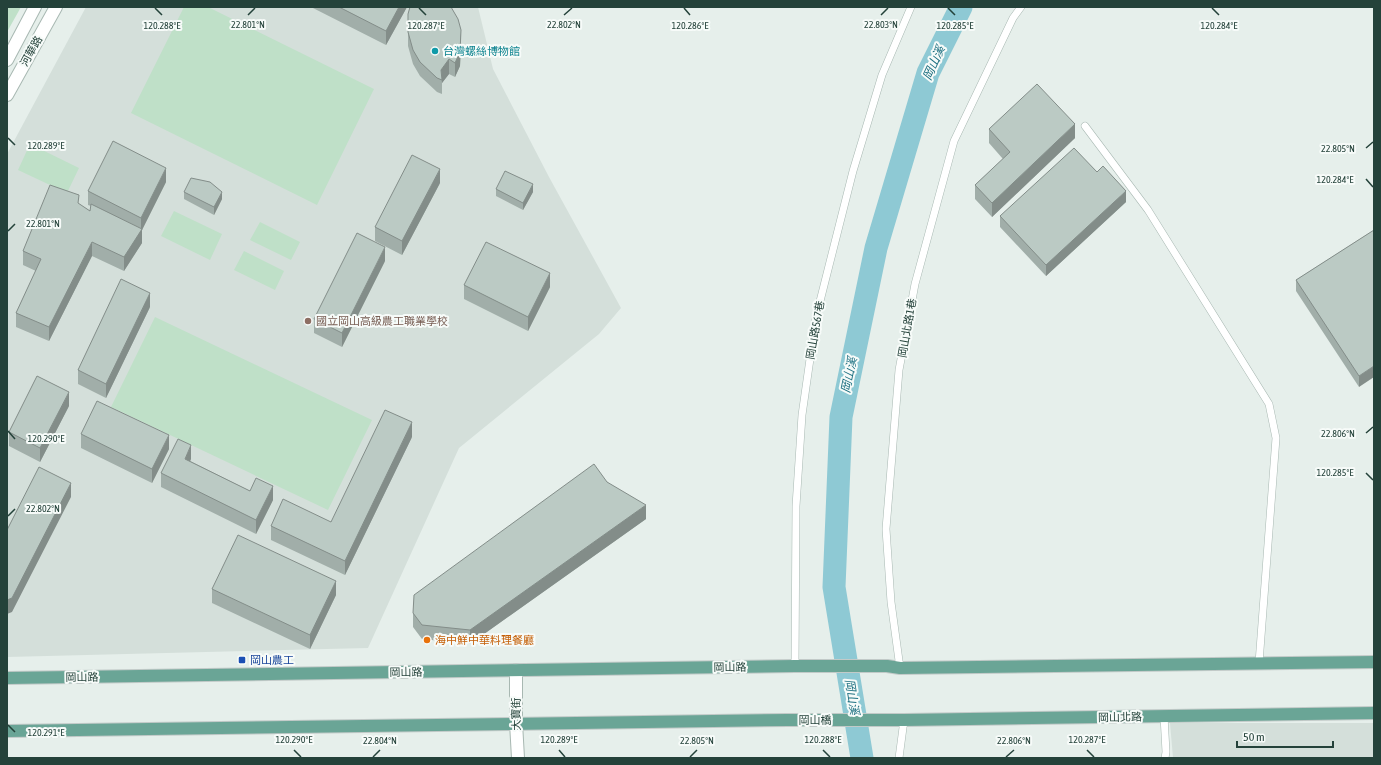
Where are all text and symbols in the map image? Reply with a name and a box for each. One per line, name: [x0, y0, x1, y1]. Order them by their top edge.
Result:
text: 22.801°N: [231, 19, 265, 30]
text: 22.802°N: [547, 19, 581, 30]
text: 22.803°N: [864, 19, 898, 30]
text: 120.288°E: [144, 20, 181, 31]
text: 120.287°E: [408, 20, 445, 31]
text: 120.286°E: [672, 20, 709, 31]
text: 120.285°E: [937, 20, 974, 31]
text: 120.284°E: [1201, 20, 1238, 31]
street label: 河華路: [18, 34, 44, 68]
water label: 岡山溪: [920, 42, 949, 82]
place label: 台灣螺絲博物館: [443, 45, 520, 57]
marker: 台灣螺絲博物館: [430, 46, 440, 56]
text: 120.289°E: [28, 140, 65, 151]
text: 22.805°N: [1321, 143, 1355, 154]
text: 120.284°E: [1317, 174, 1354, 185]
text: 22.801°N: [26, 218, 60, 229]
street label: 岡山北路1巷: [896, 297, 918, 359]
street label: 岡山路567巷: [804, 300, 826, 360]
place label: 國立岡山高級農工職業學校: [316, 315, 448, 327]
marker: 國立岡山高級農工職業學校: [303, 316, 313, 326]
water label: 岡山溪: [838, 354, 860, 394]
text: 22.806°N: [1321, 428, 1355, 439]
text: 120.290°E: [28, 433, 65, 444]
text: 120.285°E: [1317, 467, 1354, 478]
text: 22.802°N: [26, 503, 60, 514]
place label: 海中鮮中華料理餐廳: [435, 634, 534, 646]
marker: 海中鮮中華料理餐廳: [422, 635, 432, 645]
place label: 岡山農工: [250, 654, 294, 666]
marker: 岡山農工: [237, 655, 247, 665]
street label: 岡山路: [713, 661, 747, 673]
street label: 岡山路: [389, 666, 423, 678]
street label: 岡山路: [65, 671, 99, 683]
water label: 岡山溪: [842, 678, 862, 718]
street label: 大寶街: [510, 697, 522, 731]
street label: 岡山北路: [1098, 711, 1142, 723]
street label: 岡山橋: [799, 714, 832, 726]
scale bar: [1237, 723, 1333, 749]
text: 120.291°E: [28, 727, 65, 738]
text: 50 m: [1243, 730, 1265, 744]
text: 120.290°E: [276, 734, 313, 745]
text: 120.289°E: [541, 734, 578, 745]
text: 120.288°E: [805, 734, 842, 745]
text: 120.287°E: [1069, 734, 1106, 745]
text: 22.804°N: [363, 735, 397, 746]
text: 22.805°N: [680, 735, 714, 746]
text: 22.806°N: [997, 735, 1031, 746]

